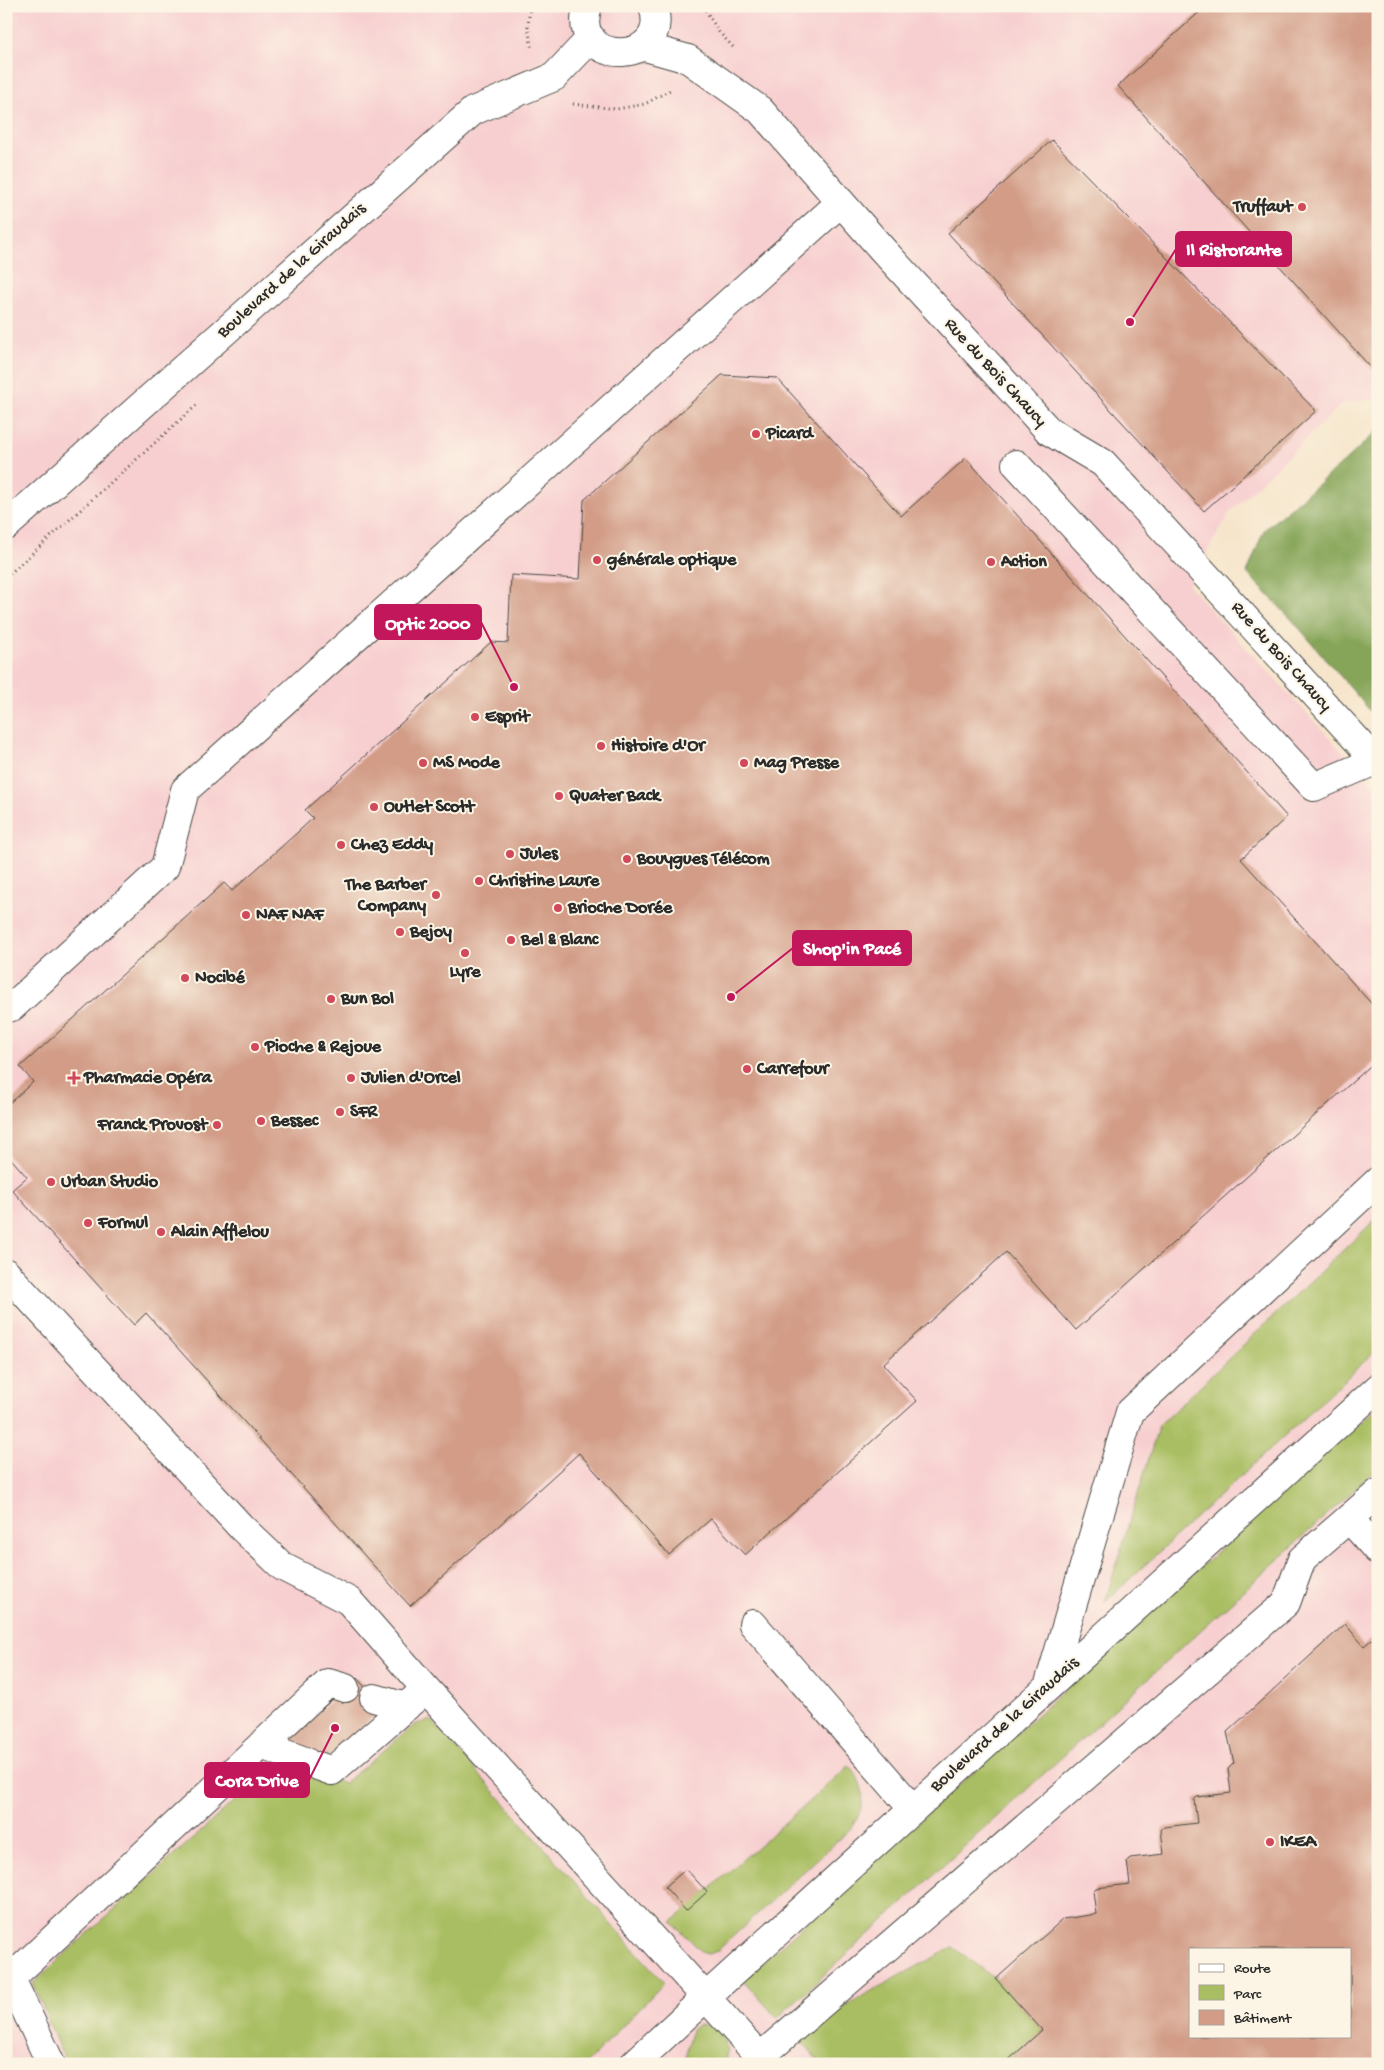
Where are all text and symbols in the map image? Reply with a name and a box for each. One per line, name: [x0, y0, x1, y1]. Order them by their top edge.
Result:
place label: Truffaut: [1231, 197, 1294, 218]
street label: Boulevard de la Giraudais: [213, 198, 372, 344]
marker: Truffaut: [1296, 201, 1308, 213]
callout: Il Ristorante: [1176, 232, 1291, 266]
text: Il Ristorante: [1186, 240, 1283, 263]
street label: Rue du Bois Chaucy: [939, 314, 1051, 432]
place label: Picard: [765, 424, 815, 445]
marker: Picard: [750, 428, 762, 440]
place label: générale optique: [606, 550, 737, 571]
place label: Action: [1000, 552, 1047, 573]
marker: générale optique: [591, 554, 603, 566]
marker: Action: [985, 556, 997, 568]
street label: Rue du Bois Chaucy: [1226, 598, 1336, 716]
callout: Optic 2000: [375, 605, 481, 639]
text: Optic 2000: [385, 614, 471, 637]
place label: Esprit: [485, 707, 531, 728]
marker: Esprit: [469, 711, 481, 723]
place label: Histoire d'Or: [611, 736, 707, 757]
marker: Histoire d'Or: [595, 740, 607, 752]
place label: MS Mode: [433, 753, 500, 774]
place label: Mag Presse: [754, 753, 840, 774]
marker: MS Mode: [417, 757, 429, 769]
marker: Mag Presse: [738, 757, 750, 769]
place label: Quater Back: [569, 786, 662, 807]
marker: Quater Back: [553, 790, 565, 802]
place label: Outlet Scott: [384, 797, 476, 818]
marker: Outlet Scott: [368, 801, 380, 813]
place label: Chez Eddy: [350, 835, 433, 856]
marker: Chez Eddy: [335, 839, 347, 851]
place label: Jules: [519, 844, 559, 865]
marker: Jules: [504, 848, 516, 860]
place label: Bouygues Télécom: [636, 849, 770, 870]
marker: Bouygues Télécom: [621, 853, 633, 865]
place label: Christine Laure: [488, 871, 600, 892]
place label: The Barber Company: [343, 875, 429, 917]
marker: Christine Laure: [473, 875, 485, 887]
marker: The Barber Company: [430, 889, 442, 901]
place label: Brioche Dorée: [567, 898, 673, 919]
marker: Brioche Dorée: [552, 902, 564, 914]
place label: NAF NAF: [256, 905, 325, 926]
marker: NAF NAF: [240, 909, 252, 921]
place label: Bejoy: [409, 922, 452, 943]
marker: Bejoy: [394, 926, 406, 938]
place label: Bel & Blanc: [520, 930, 599, 951]
callout: Shop'in Pacé: [793, 931, 911, 965]
marker: Bel & Blanc: [505, 934, 517, 946]
text: Shop'in Pacé: [803, 939, 902, 962]
marker: Lyre: [459, 947, 471, 959]
place label: Lyre: [449, 962, 481, 983]
place label: Nocibé: [195, 968, 246, 989]
marker: Nocibé: [179, 972, 191, 984]
place label: Bun Bol: [340, 989, 394, 1010]
marker: Bun Bol: [325, 993, 337, 1005]
place label: Pioche & Rejoue: [264, 1037, 382, 1058]
marker: Pioche & Rejoue: [249, 1041, 261, 1053]
place label: Carrefour: [756, 1059, 831, 1080]
marker: Carrefour: [741, 1063, 753, 1075]
place label: Pharmacie Opéra: [83, 1068, 213, 1089]
place label: Julien d'Orcel: [360, 1068, 461, 1089]
marker: Pharmacie Opéra: [68, 1072, 80, 1084]
marker: Julien d'Orcel: [345, 1072, 357, 1084]
place label: SFR: [350, 1102, 379, 1123]
marker: SFR: [334, 1106, 346, 1118]
place label: Bessec: [270, 1111, 319, 1132]
place label: Franck Provost: [97, 1115, 209, 1136]
marker: Bessec: [255, 1115, 267, 1127]
marker: Franck Provost: [211, 1119, 223, 1131]
place label: Urban Studio: [61, 1172, 159, 1193]
marker: Urban Studio: [45, 1176, 57, 1188]
place label: Formul: [97, 1213, 148, 1234]
marker: Formul: [82, 1217, 94, 1229]
place label: Alain Afflelou: [170, 1222, 269, 1243]
marker: Alain Afflelou: [155, 1226, 167, 1238]
street label: Boulevard de la Giraudais: [926, 1652, 1085, 1798]
callout: Cora Drive: [205, 1763, 309, 1797]
text: Cora Drive: [214, 1771, 300, 1794]
place label: IKEA: [1280, 1832, 1317, 1853]
marker: IKEA: [1264, 1836, 1276, 1848]
legend: [1189, 1948, 1352, 2038]
text: Route: [1234, 1960, 1271, 1978]
text: Parc: [1233, 1986, 1262, 2004]
text: Bâtiment: [1233, 2010, 1293, 2028]

